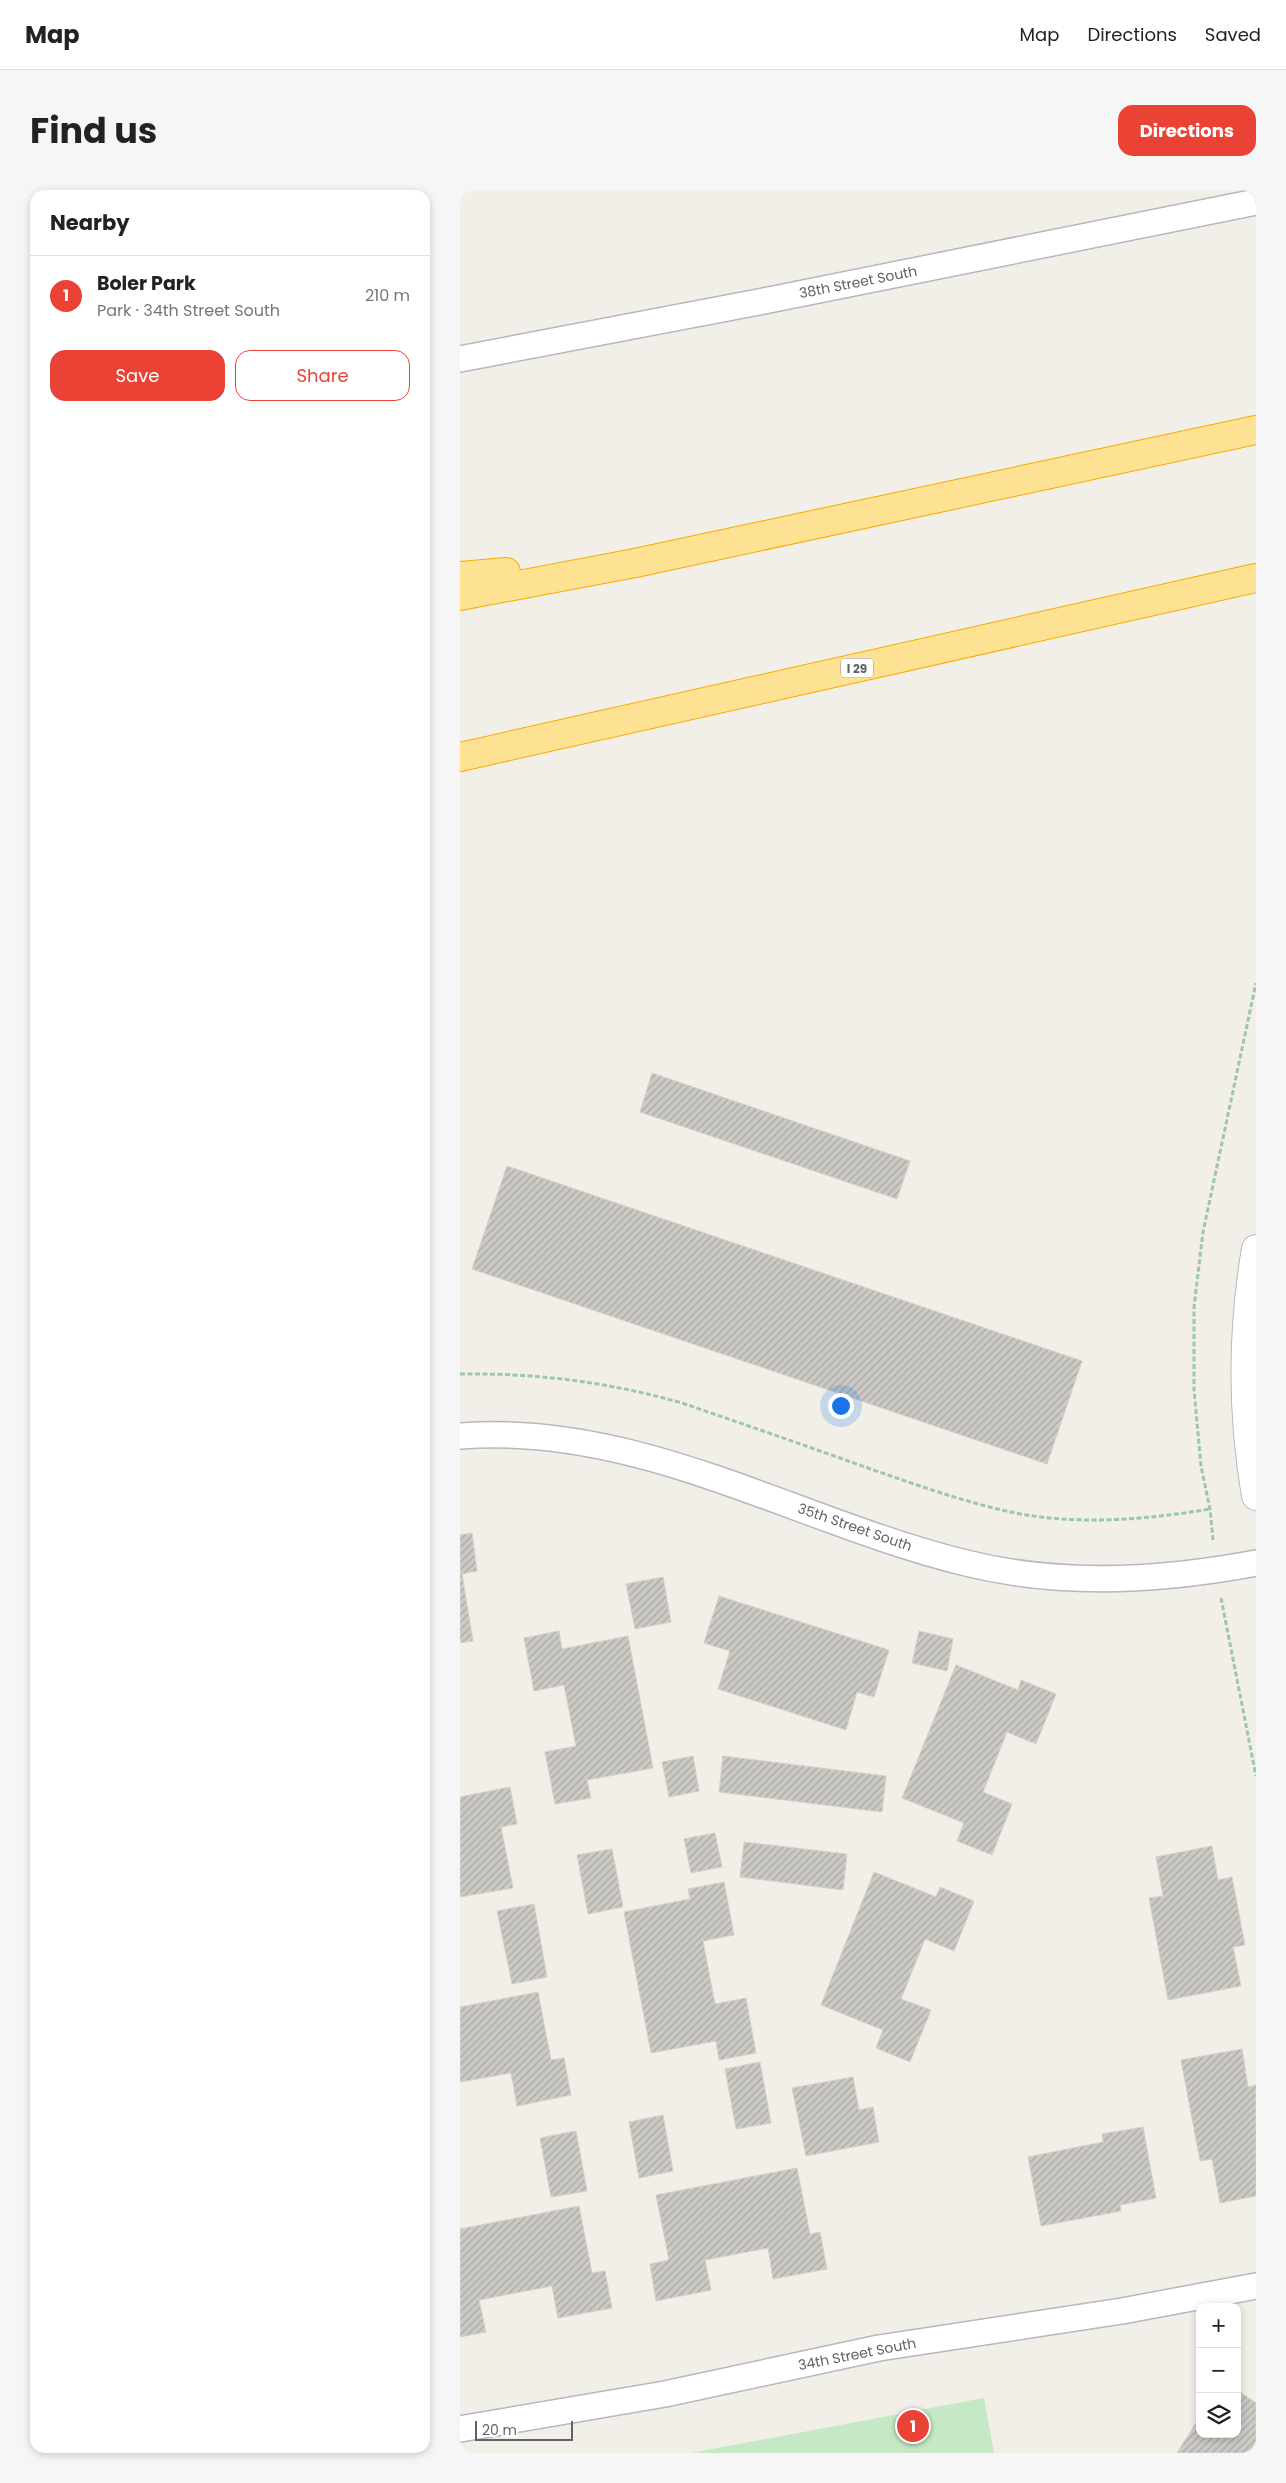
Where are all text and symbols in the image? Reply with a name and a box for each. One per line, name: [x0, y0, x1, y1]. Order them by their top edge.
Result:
text: Map: [25, 18, 80, 51]
text: Map: [1020, 22, 1059, 47]
text: Directions: [1087, 22, 1177, 47]
text: Saved: [1205, 22, 1261, 47]
button: Directions: [1118, 105, 1256, 156]
text: Find us: [30, 106, 157, 155]
text: Nearby: [50, 208, 130, 237]
street label: 38th Street South: [797, 261, 919, 303]
text: Boler Park: [97, 270, 196, 297]
text: 1: [63, 284, 69, 307]
text: 210 m: [365, 284, 410, 307]
text: Park · 34th Street South: [97, 299, 280, 322]
button: Save: [50, 350, 225, 401]
button: Share: [235, 350, 410, 401]
road number: I 29: [841, 658, 873, 678]
your location: [828, 1393, 854, 1419]
street label: 35th Street South: [795, 1498, 915, 1556]
map controls: [1196, 2303, 1241, 2438]
button: +: [1196, 2303, 1241, 2348]
street label: 34th Street South: [796, 2333, 918, 2375]
button: −: [1196, 2348, 1241, 2393]
button: layers: [1196, 2393, 1241, 2438]
pin: 1: [897, 2407, 929, 2445]
scale bar: [475, 2418, 572, 2441]
text: 20 m: [482, 2420, 517, 2440]

